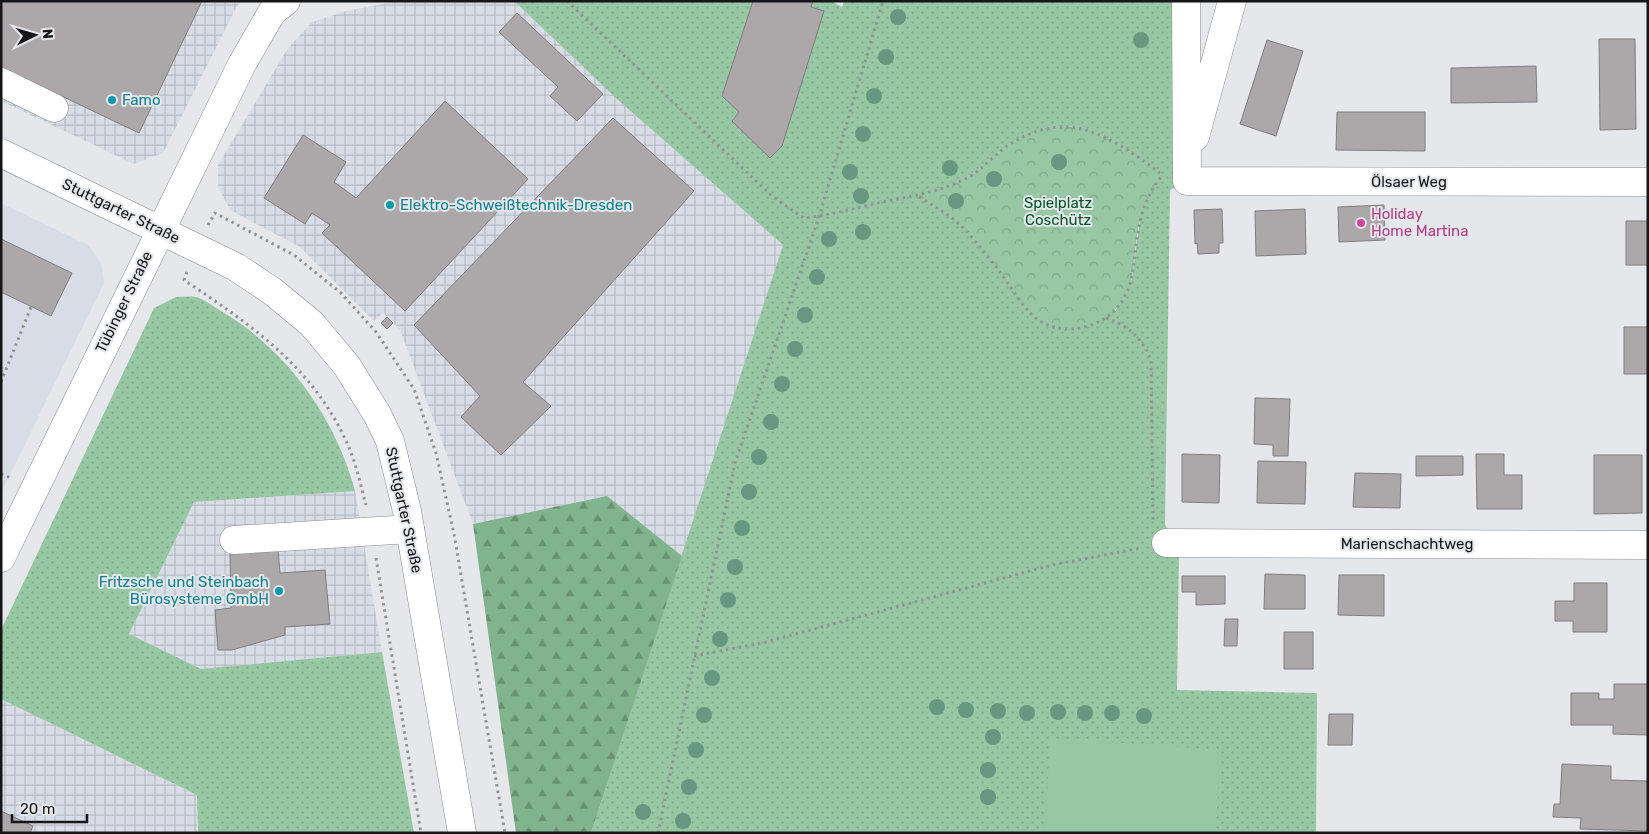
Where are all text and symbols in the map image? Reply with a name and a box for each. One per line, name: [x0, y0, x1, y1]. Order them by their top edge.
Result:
north arrow: [10, 10, 60, 60]
text: N: [39, 28, 56, 40]
place label: Famo: [122, 91, 161, 109]
marker: Famo: [106, 94, 118, 106]
street label: Ölsaer Weg: [1371, 173, 1447, 191]
street label: Stuttgarter Straße: [59, 175, 183, 247]
park label: Spielplatz Coschütz: [1024, 194, 1092, 229]
place label: Elektro-Schweißtechnik-Dresden: [400, 196, 632, 214]
marker: Elektro-Schweißtechnik-Dresden: [384, 199, 396, 211]
place label: Holiday Home Martina: [1371, 205, 1469, 240]
marker: Holiday Home Martina: [1355, 217, 1367, 229]
street label: Tübinger Straße: [92, 248, 156, 356]
street label: Stuttgarter Straße: [382, 445, 426, 575]
street label: Marienschachtweg: [1341, 535, 1473, 553]
place label: Fritzsche und Steinbach Bürosysteme GmbH: [99, 573, 269, 608]
marker: Fritzsche und Steinbach Bürosysteme GmbH: [273, 585, 285, 597]
scale bar: [12, 792, 88, 824]
text: 20 m: [20, 800, 55, 818]

